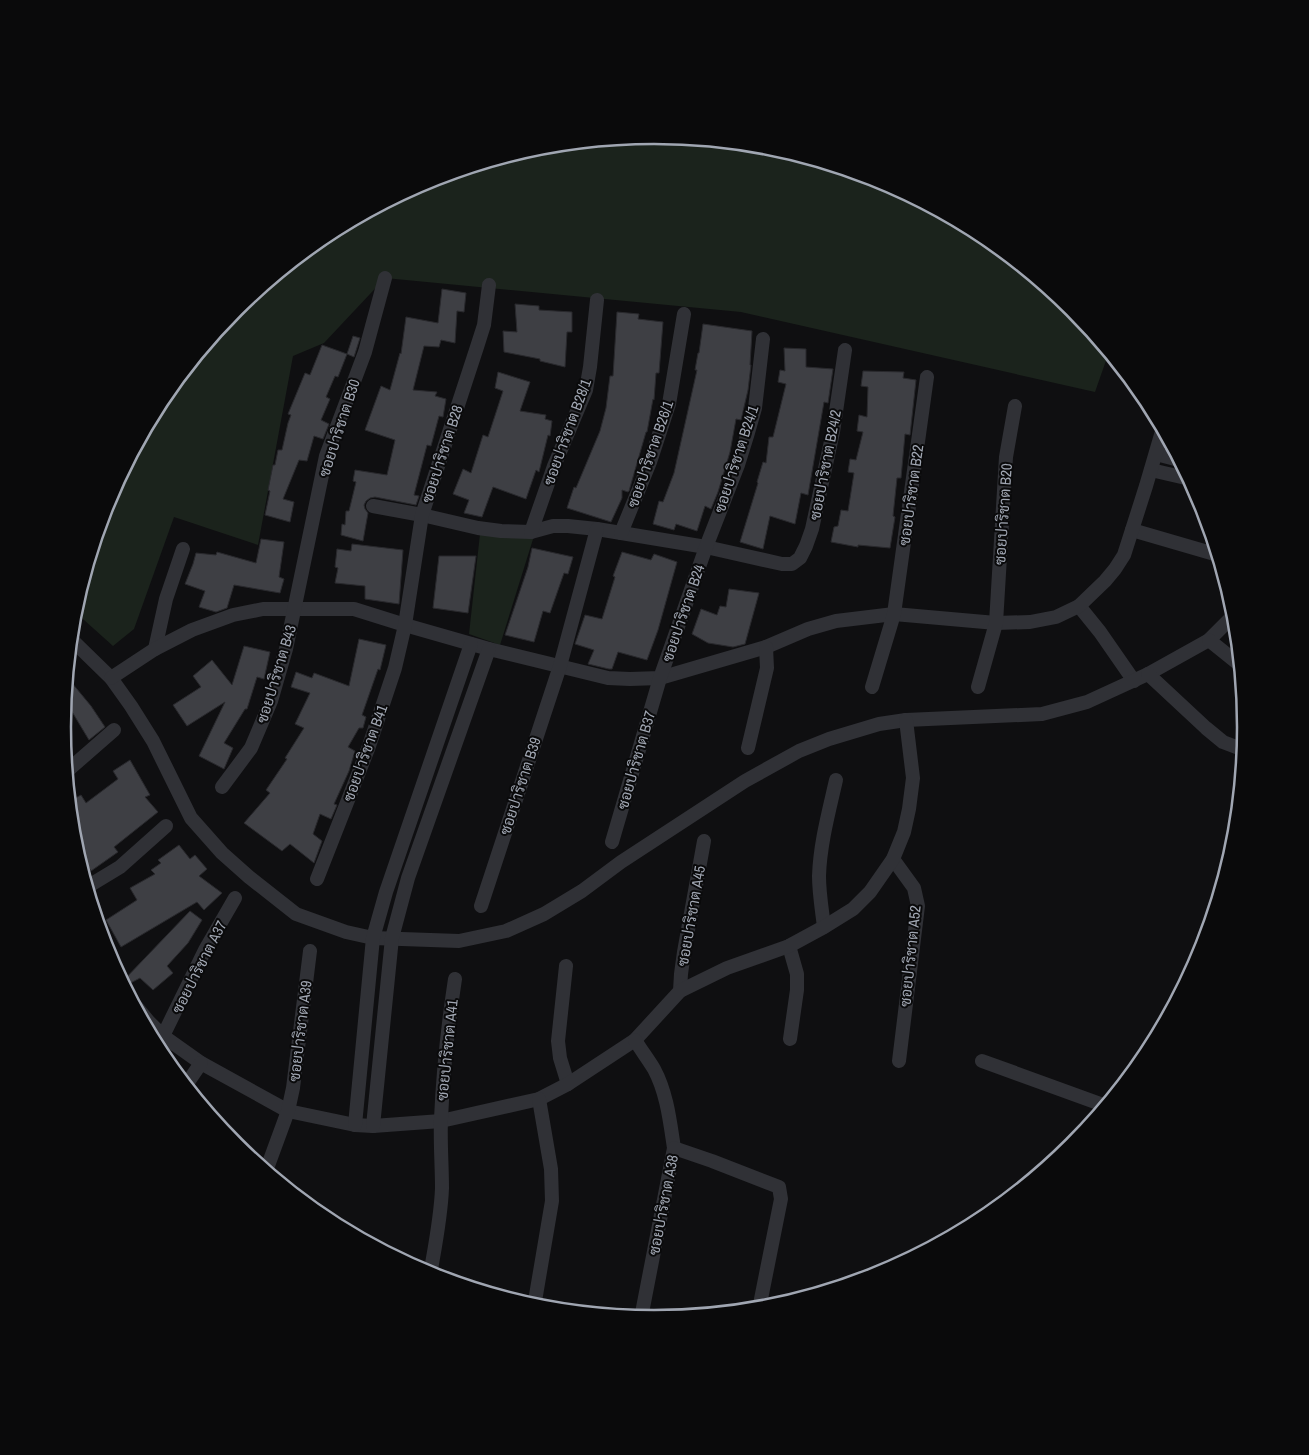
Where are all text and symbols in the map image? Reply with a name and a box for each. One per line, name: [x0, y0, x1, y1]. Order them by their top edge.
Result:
street label: ซอยปาริชาต B30: [313, 376, 365, 480]
street label: ซอยปาริชาต B28/1: [538, 376, 596, 488]
street label: ซอยปาริชาต B26/1: [622, 397, 678, 510]
street label: ซอยปาริชาต B28: [416, 402, 468, 506]
street label: ซอยปาริชาต B24/1: [709, 402, 763, 516]
street label: ซอยปาริชาต B24/2: [804, 408, 846, 522]
street label: ซอยปาริชาต B22: [894, 443, 929, 547]
street label: ซอยปาริชาต B20: [989, 462, 1017, 565]
street label: ซอยปาริชาต B24: [657, 561, 710, 665]
street label: ซอยปาริชาต B43: [251, 622, 301, 726]
street label: ซอยปาริชาต B41: [338, 701, 392, 804]
street label: ซอยปาริชาต B37: [612, 708, 660, 812]
street label: ซอยปาริชาต B39: [494, 734, 546, 838]
street label: ซอยปาริชาต A45: [672, 864, 710, 968]
street label: ซอยปาริชาต A52: [894, 904, 926, 1008]
street label: ซอยปาริชาต A37: [167, 917, 232, 1017]
street label: ซอยปาริชาต A39: [283, 979, 317, 1083]
street label: ซอยปาริชาต A41: [431, 998, 463, 1102]
street label: ซอยปาริชาต A38: [643, 1153, 683, 1257]

